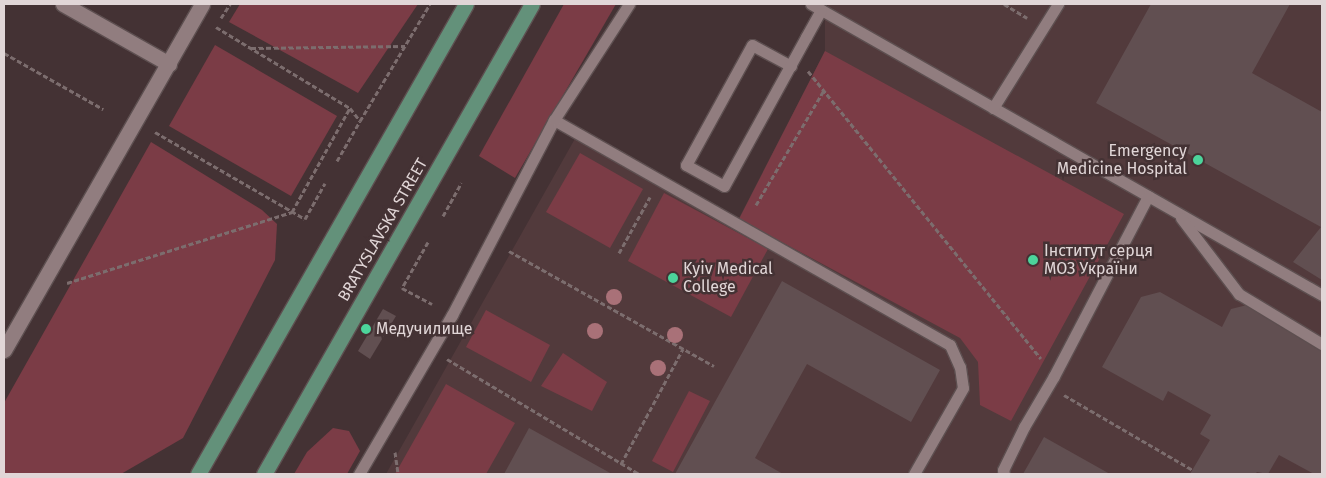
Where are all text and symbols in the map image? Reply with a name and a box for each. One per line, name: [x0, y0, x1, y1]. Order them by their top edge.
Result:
place label: Emergency Medicine Hospital: [1057, 141, 1187, 179]
marker: Emergency Medicine Hospital: [1191, 153, 1205, 167]
street label: BRATYSLAVSKA STREET: [334, 155, 432, 305]
place label: Інститут серця МОЗ України: [1044, 241, 1153, 279]
marker: Інститут серця МОЗ України: [1026, 253, 1040, 267]
place label: Kyiv Medical College: [683, 259, 773, 297]
marker: Kyiv Medical College: [667, 272, 679, 284]
place label: Медучилище: [376, 319, 472, 339]
marker: Медучилище: [360, 323, 372, 335]

